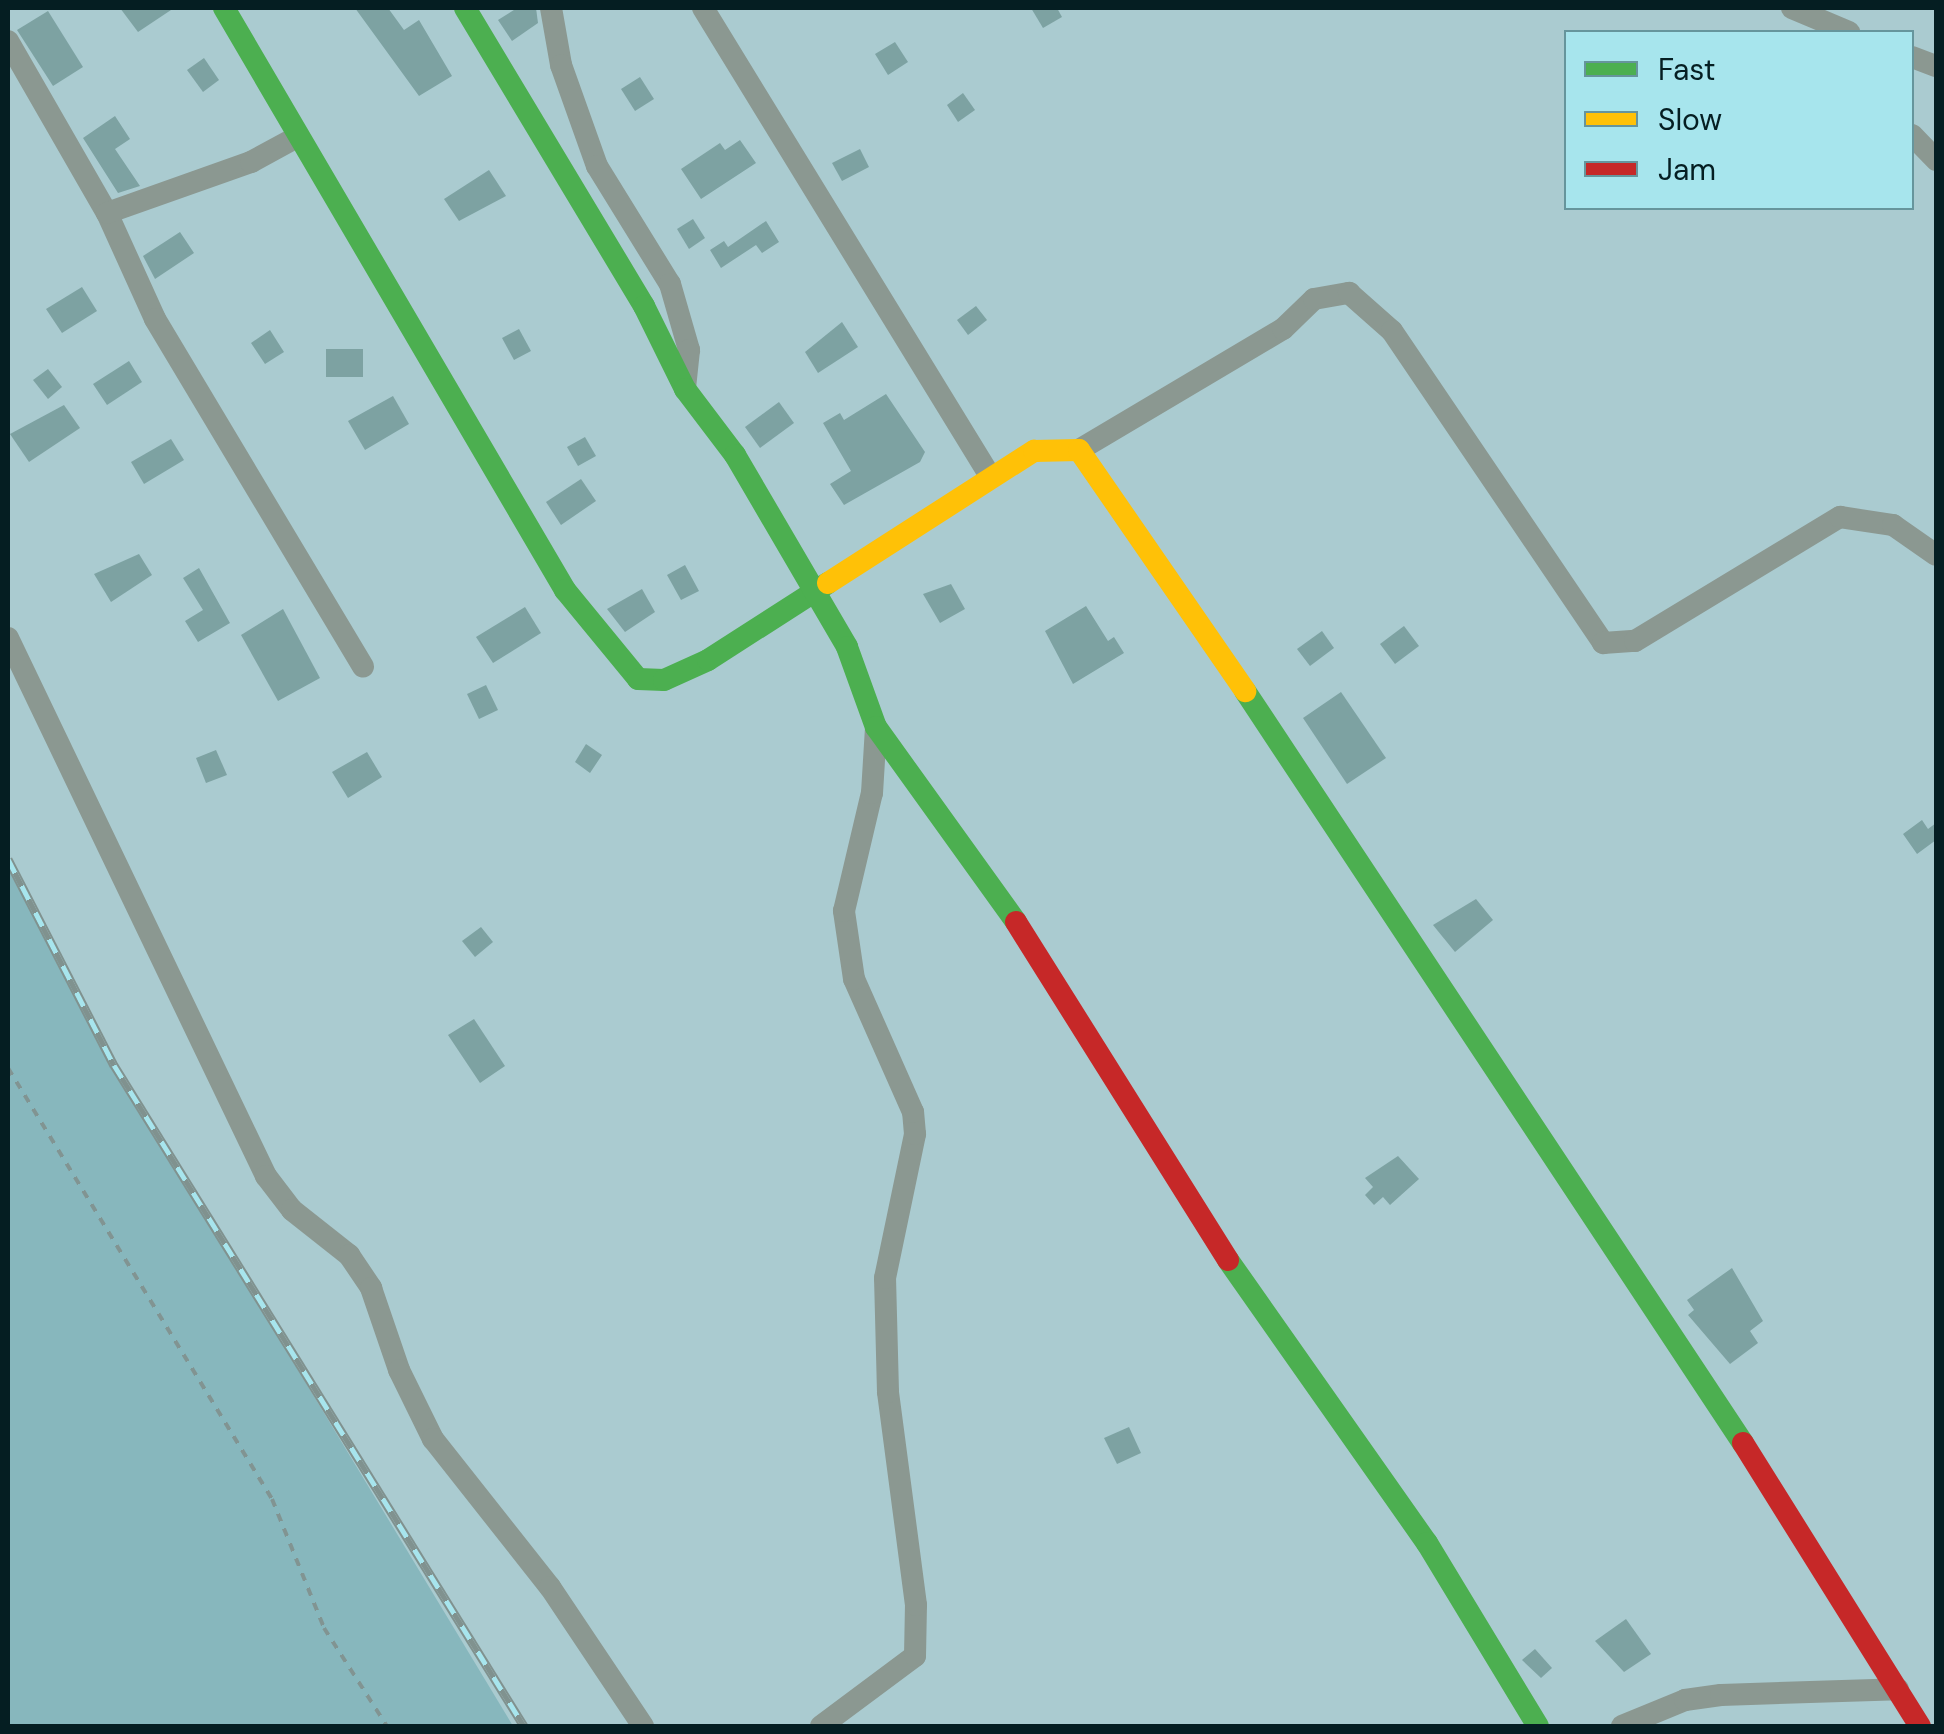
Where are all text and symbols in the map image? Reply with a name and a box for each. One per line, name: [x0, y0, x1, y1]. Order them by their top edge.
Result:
legend: [1564, 30, 1914, 210]
text: Fast: [1658, 50, 1716, 89]
text: Slow: [1658, 100, 1722, 139]
text: Jam: [1658, 150, 1716, 189]

